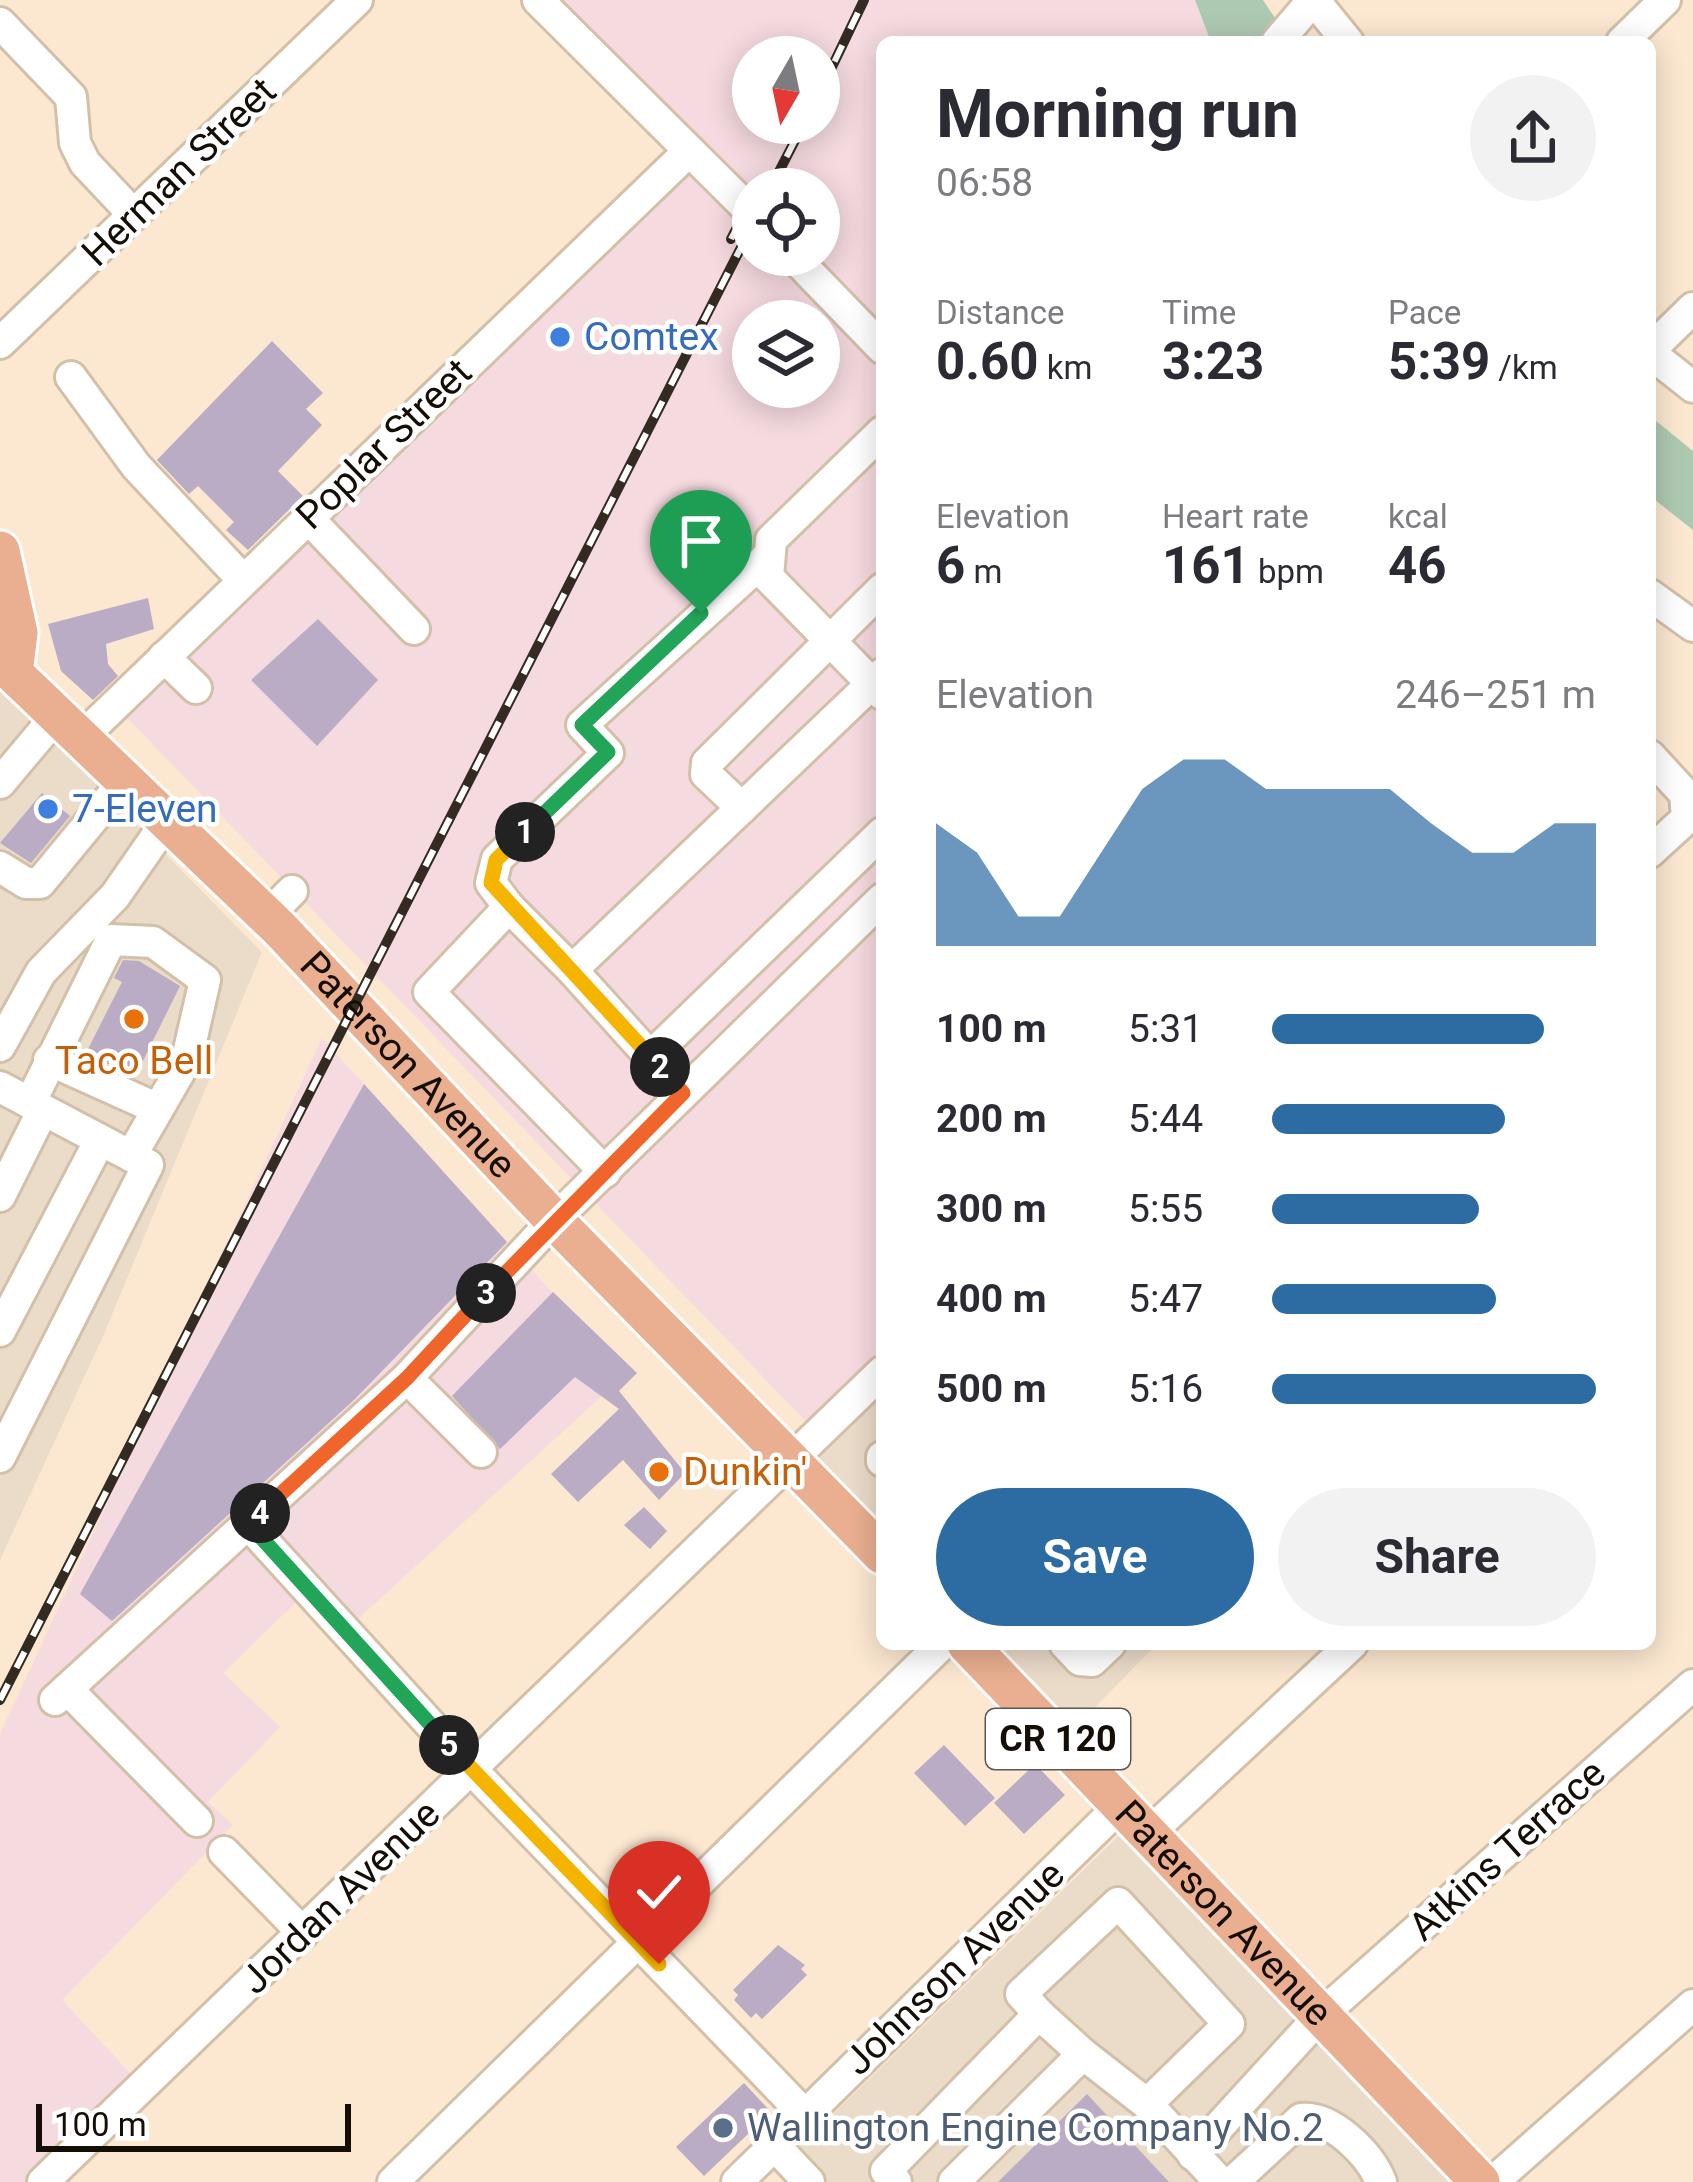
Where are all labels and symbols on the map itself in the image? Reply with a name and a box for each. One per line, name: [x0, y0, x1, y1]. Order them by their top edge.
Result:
north arrow: [732, 36, 840, 144]
street label: Herman Street: [73, 68, 285, 276]
place label: Comtex: [584, 314, 719, 360]
marker: Comtex: [547, 324, 573, 350]
street label: Poplar Street: [287, 349, 481, 539]
pin: [650, 490, 752, 613]
place label: 7-Eleven: [72, 786, 218, 832]
marker: 7-Eleven: [35, 796, 61, 822]
pin: 1: [495, 802, 555, 862]
street label: Paterson Avenue: [291, 942, 525, 1188]
marker: Taco Bell: [121, 1006, 147, 1032]
pin: 2: [630, 1037, 690, 1097]
place label: Taco Bell: [55, 1038, 213, 1084]
pin: 3: [456, 1263, 516, 1323]
place label: Dunkin': [683, 1449, 807, 1495]
marker: Dunkin': [646, 1459, 672, 1485]
pin: 4: [230, 1483, 290, 1543]
road number: CR 120: [986, 1709, 1130, 1769]
pin: 5: [419, 1715, 479, 1775]
street label: Atkins Terrace: [1400, 1750, 1614, 1950]
street label: Jordan Avenue: [231, 1791, 449, 2003]
street label: Paterson Avenue: [1106, 1791, 1342, 2035]
pin: [608, 1841, 710, 1964]
street label: Johnson Avenue: [834, 1851, 1074, 2085]
scale bar: [36, 2098, 351, 2151]
place label: Wallington Engine Company No.2: [747, 2105, 1324, 2151]
marker: Wallington Engine Company No.2: [710, 2115, 736, 2141]

